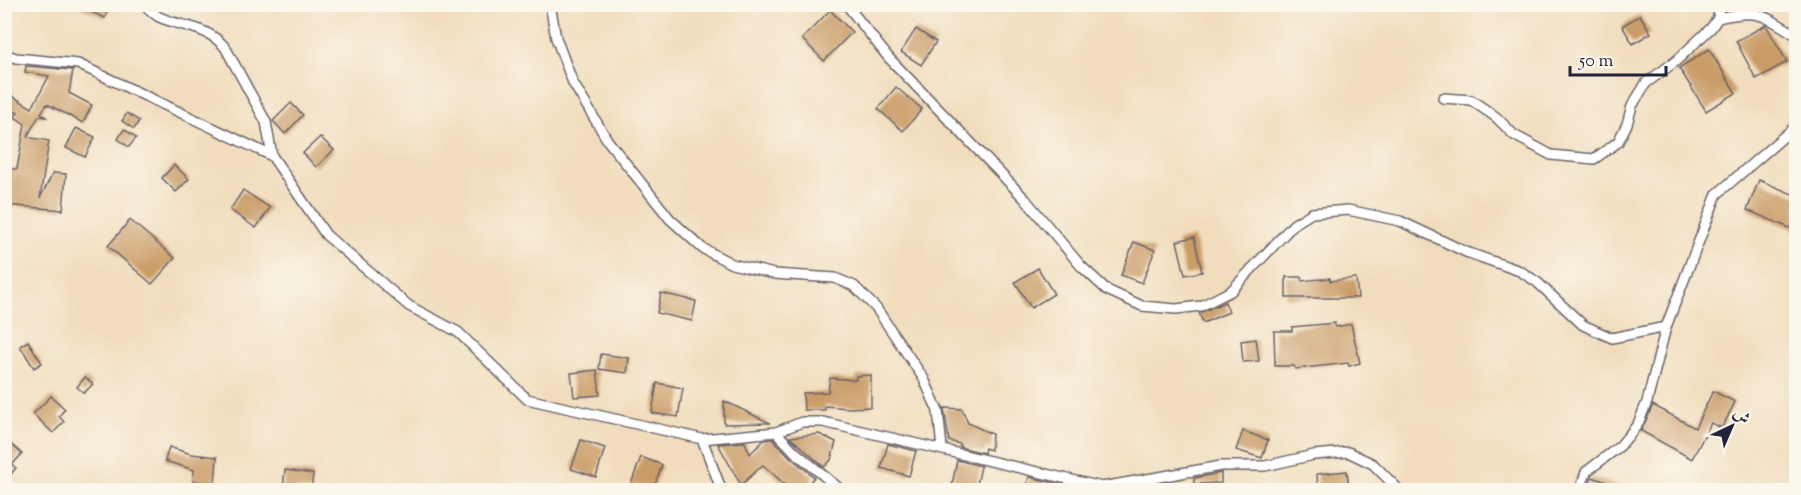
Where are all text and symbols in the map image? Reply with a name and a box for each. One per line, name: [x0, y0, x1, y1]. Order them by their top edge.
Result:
scale bar: [1570, 39, 1666, 77]
text: 50 m: [1578, 49, 1614, 75]
north arrow: [1702, 396, 1762, 456]
text: ش: [1727, 403, 1754, 431]

